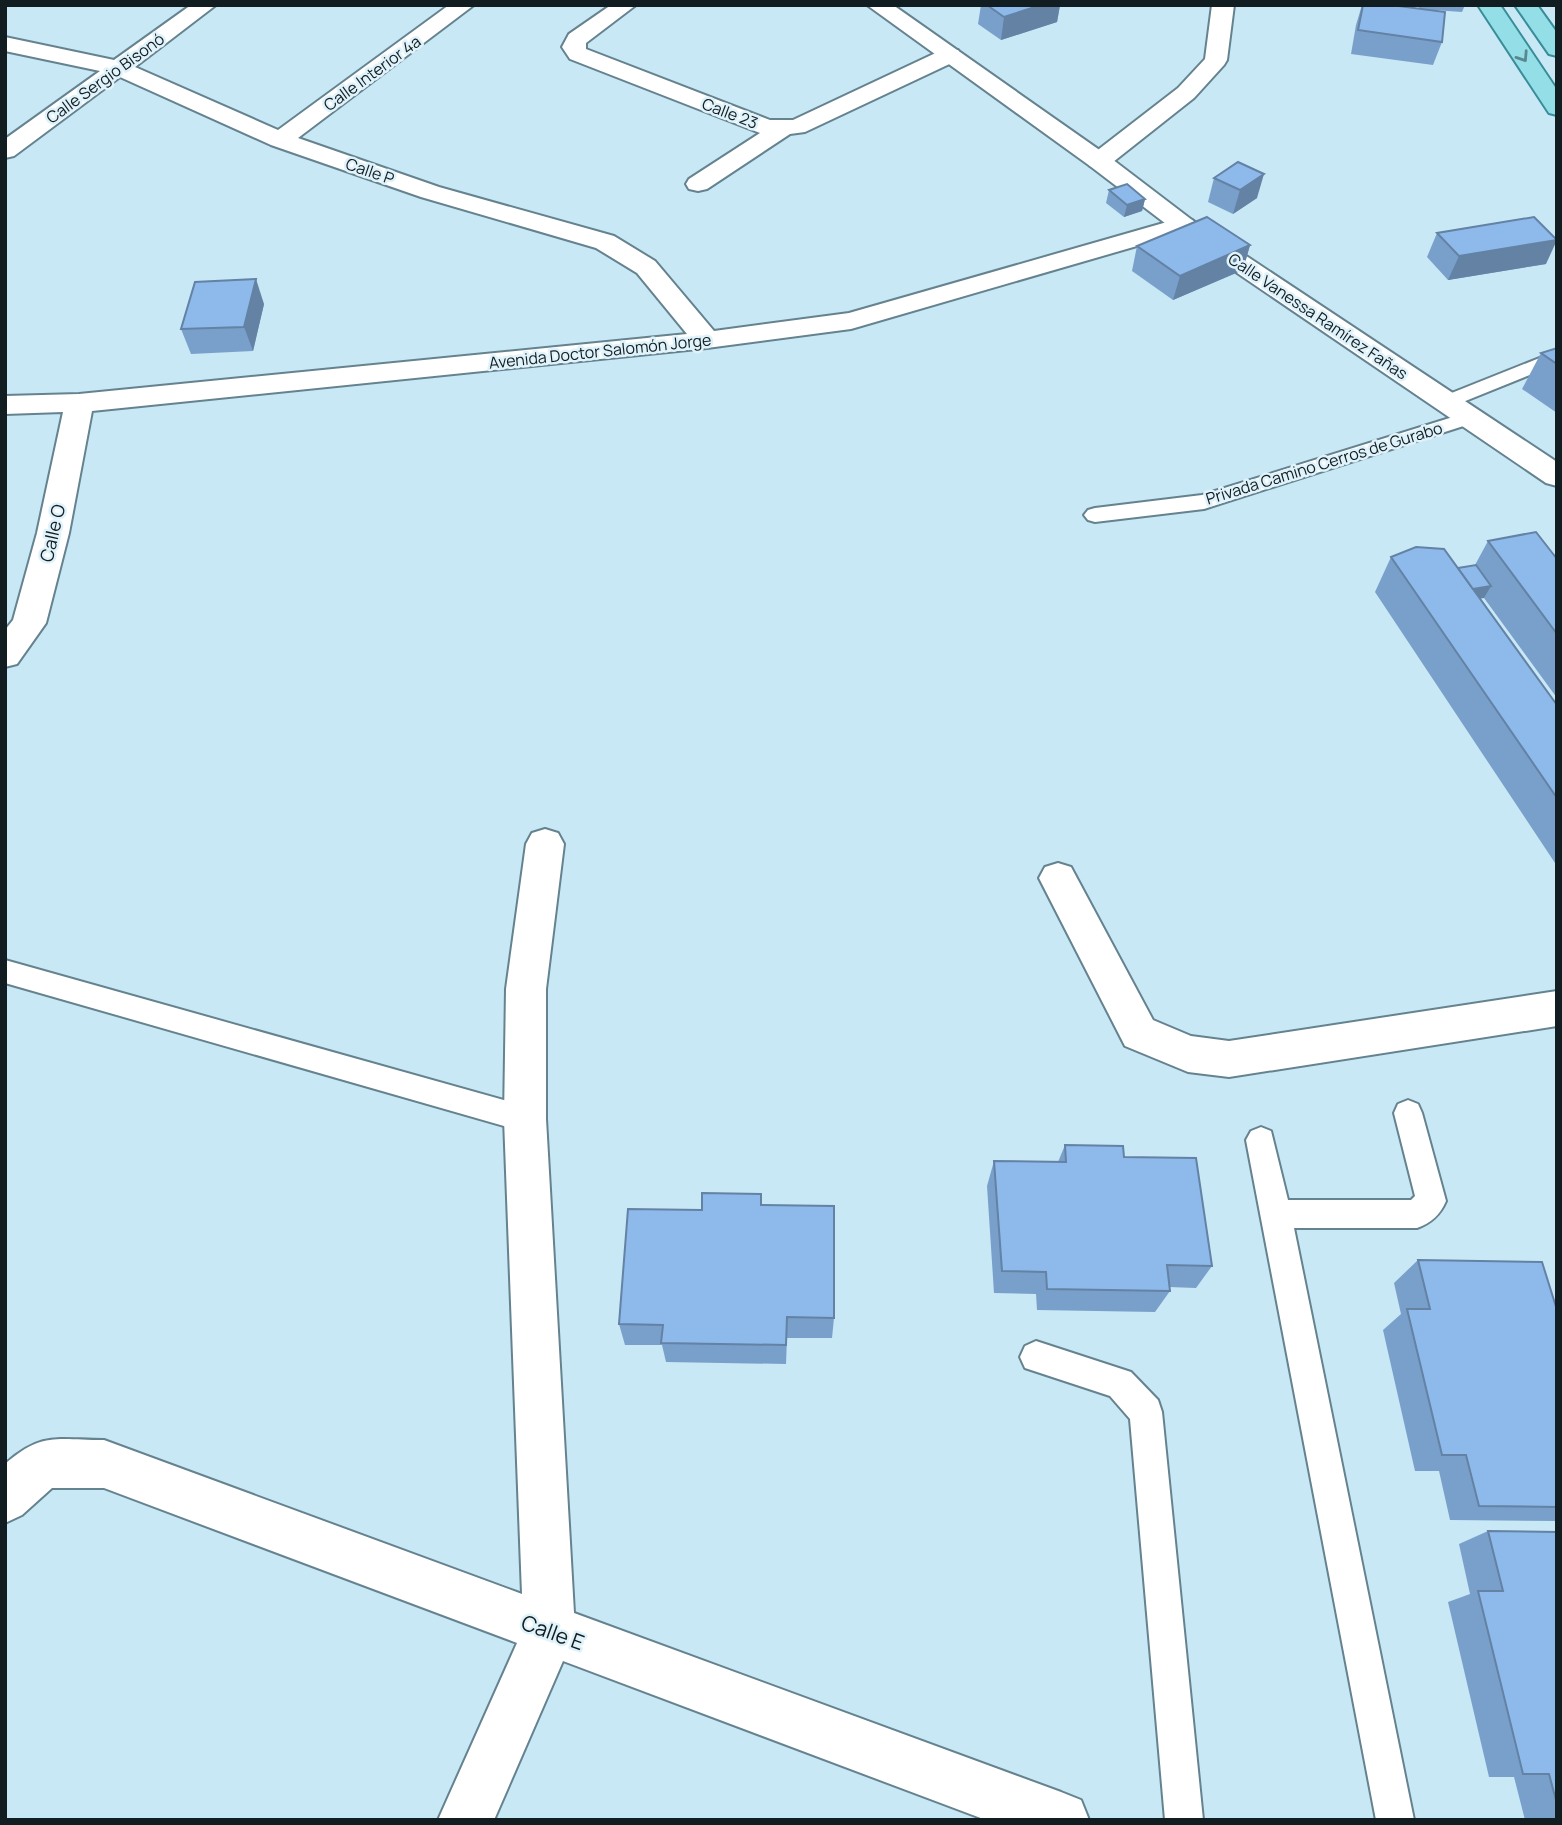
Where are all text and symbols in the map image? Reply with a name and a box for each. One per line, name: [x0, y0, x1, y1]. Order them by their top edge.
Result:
street label: Calle Sergio Bisonó: [41, 28, 169, 128]
street label: Calle Interior 4a: [319, 30, 425, 116]
one-way arrow: [1515, 49, 1527, 62]
street label: Calle 23: [699, 92, 761, 134]
street label: Calle P: [343, 152, 398, 190]
street label: Calle Vanessa Ramírez Fañas: [1224, 248, 1412, 384]
street label: Avenida Doctor Salomón Jorge: [488, 328, 712, 374]
street label: Privada Camino Cerros de Gurabo: [1203, 416, 1445, 510]
street label: Calle O: [34, 502, 70, 564]
street label: Calle E: [518, 1608, 588, 1656]

